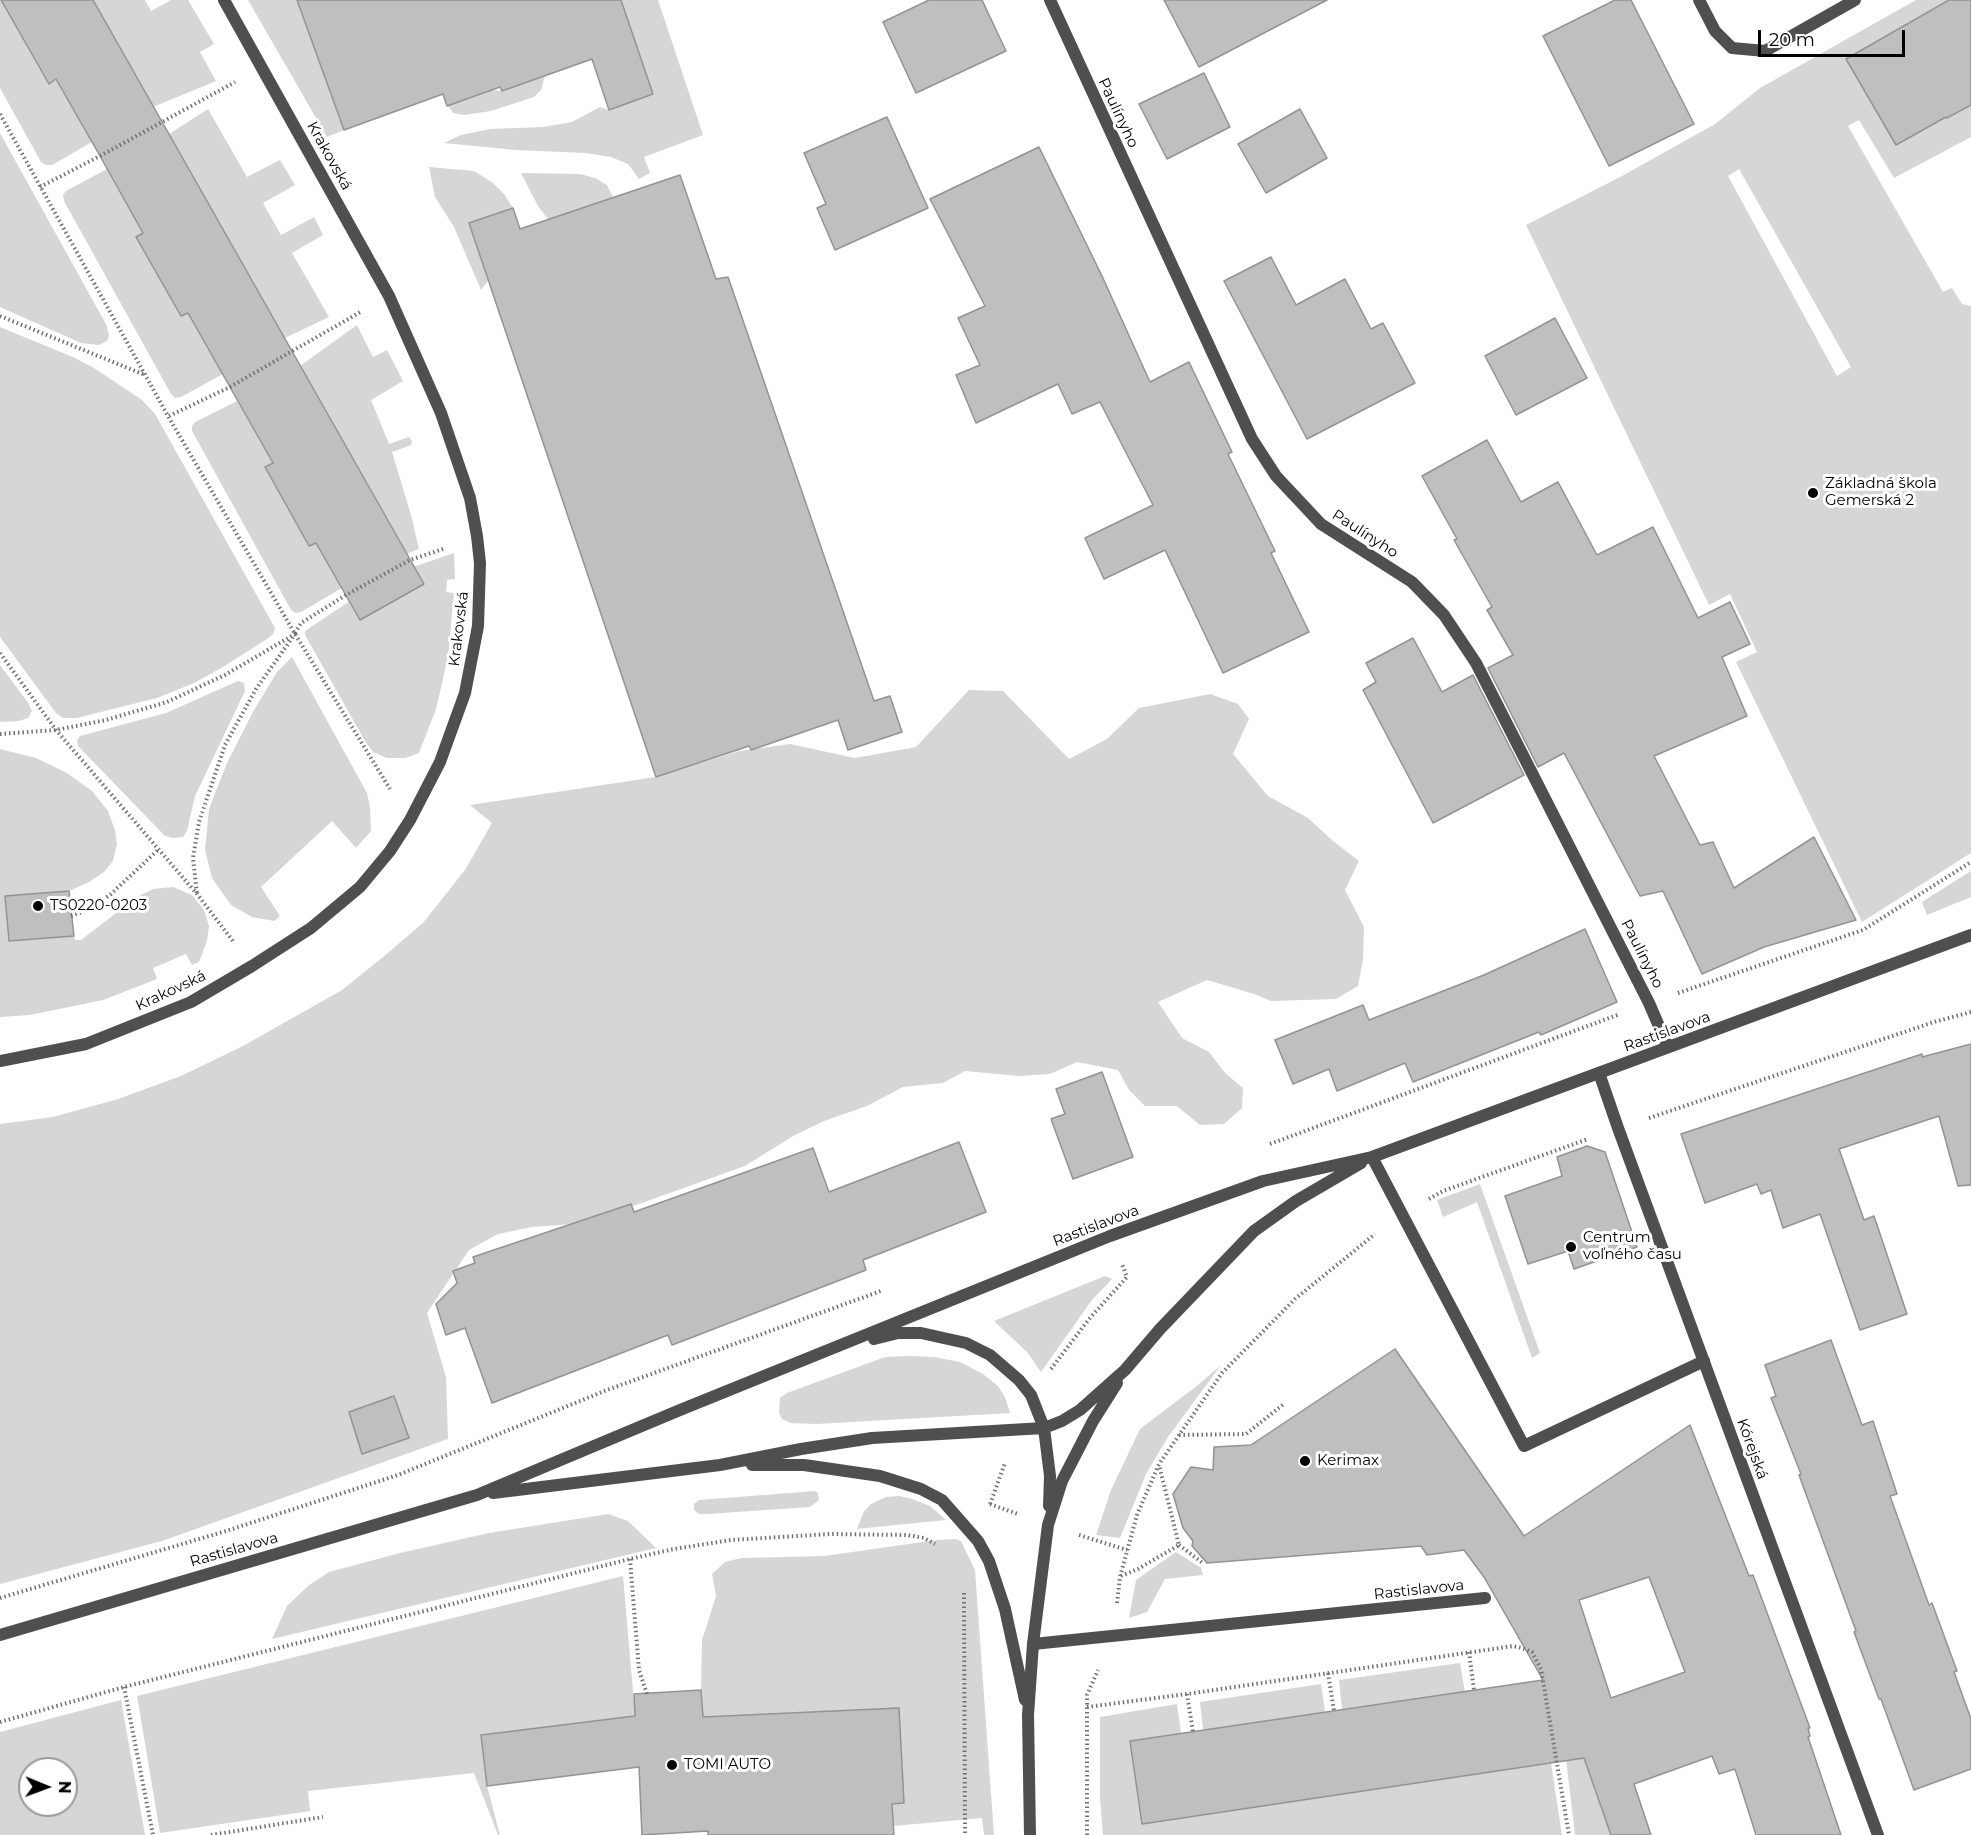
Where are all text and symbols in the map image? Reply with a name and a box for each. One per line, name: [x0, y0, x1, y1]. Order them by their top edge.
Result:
scale bar: [1761, 18, 1908, 56]
text: 20 m: [1769, 29, 1815, 51]
street label: Paulínyho: [1094, 75, 1142, 151]
street label: Krakovská: [303, 119, 355, 193]
place label: Základná škola Gemerská 2: [1825, 475, 1937, 510]
marker: Základná škola Gemerská 2: [1806, 486, 1820, 500]
street label: Paulínyho: [1329, 506, 1401, 562]
street label: Krakovská: [445, 590, 473, 668]
place label: TS0220-0203: [50, 897, 147, 915]
marker: TS0220-0203: [31, 899, 45, 913]
street label: Paulínyho: [1617, 916, 1667, 992]
street label: Krakovská: [133, 967, 209, 1015]
street label: Rastislavova: [1621, 1008, 1713, 1056]
street label: Rastislavova: [1050, 1201, 1142, 1251]
place label: Centrum voľného času: [1583, 1229, 1682, 1264]
marker: Centrum voľného času: [1564, 1240, 1578, 1254]
street label: Kórejská: [1733, 1416, 1771, 1482]
place label: Kerimax: [1317, 1452, 1379, 1470]
marker: Kerimax: [1298, 1454, 1312, 1468]
street label: Rastislavova: [188, 1529, 280, 1571]
street label: Rastislavova: [1373, 1576, 1465, 1604]
place label: TOMI AUTO: [684, 1756, 771, 1774]
north arrow: [18, 1757, 78, 1817]
marker: TOMI AUTO: [665, 1758, 679, 1772]
text: N: [55, 1781, 74, 1794]

